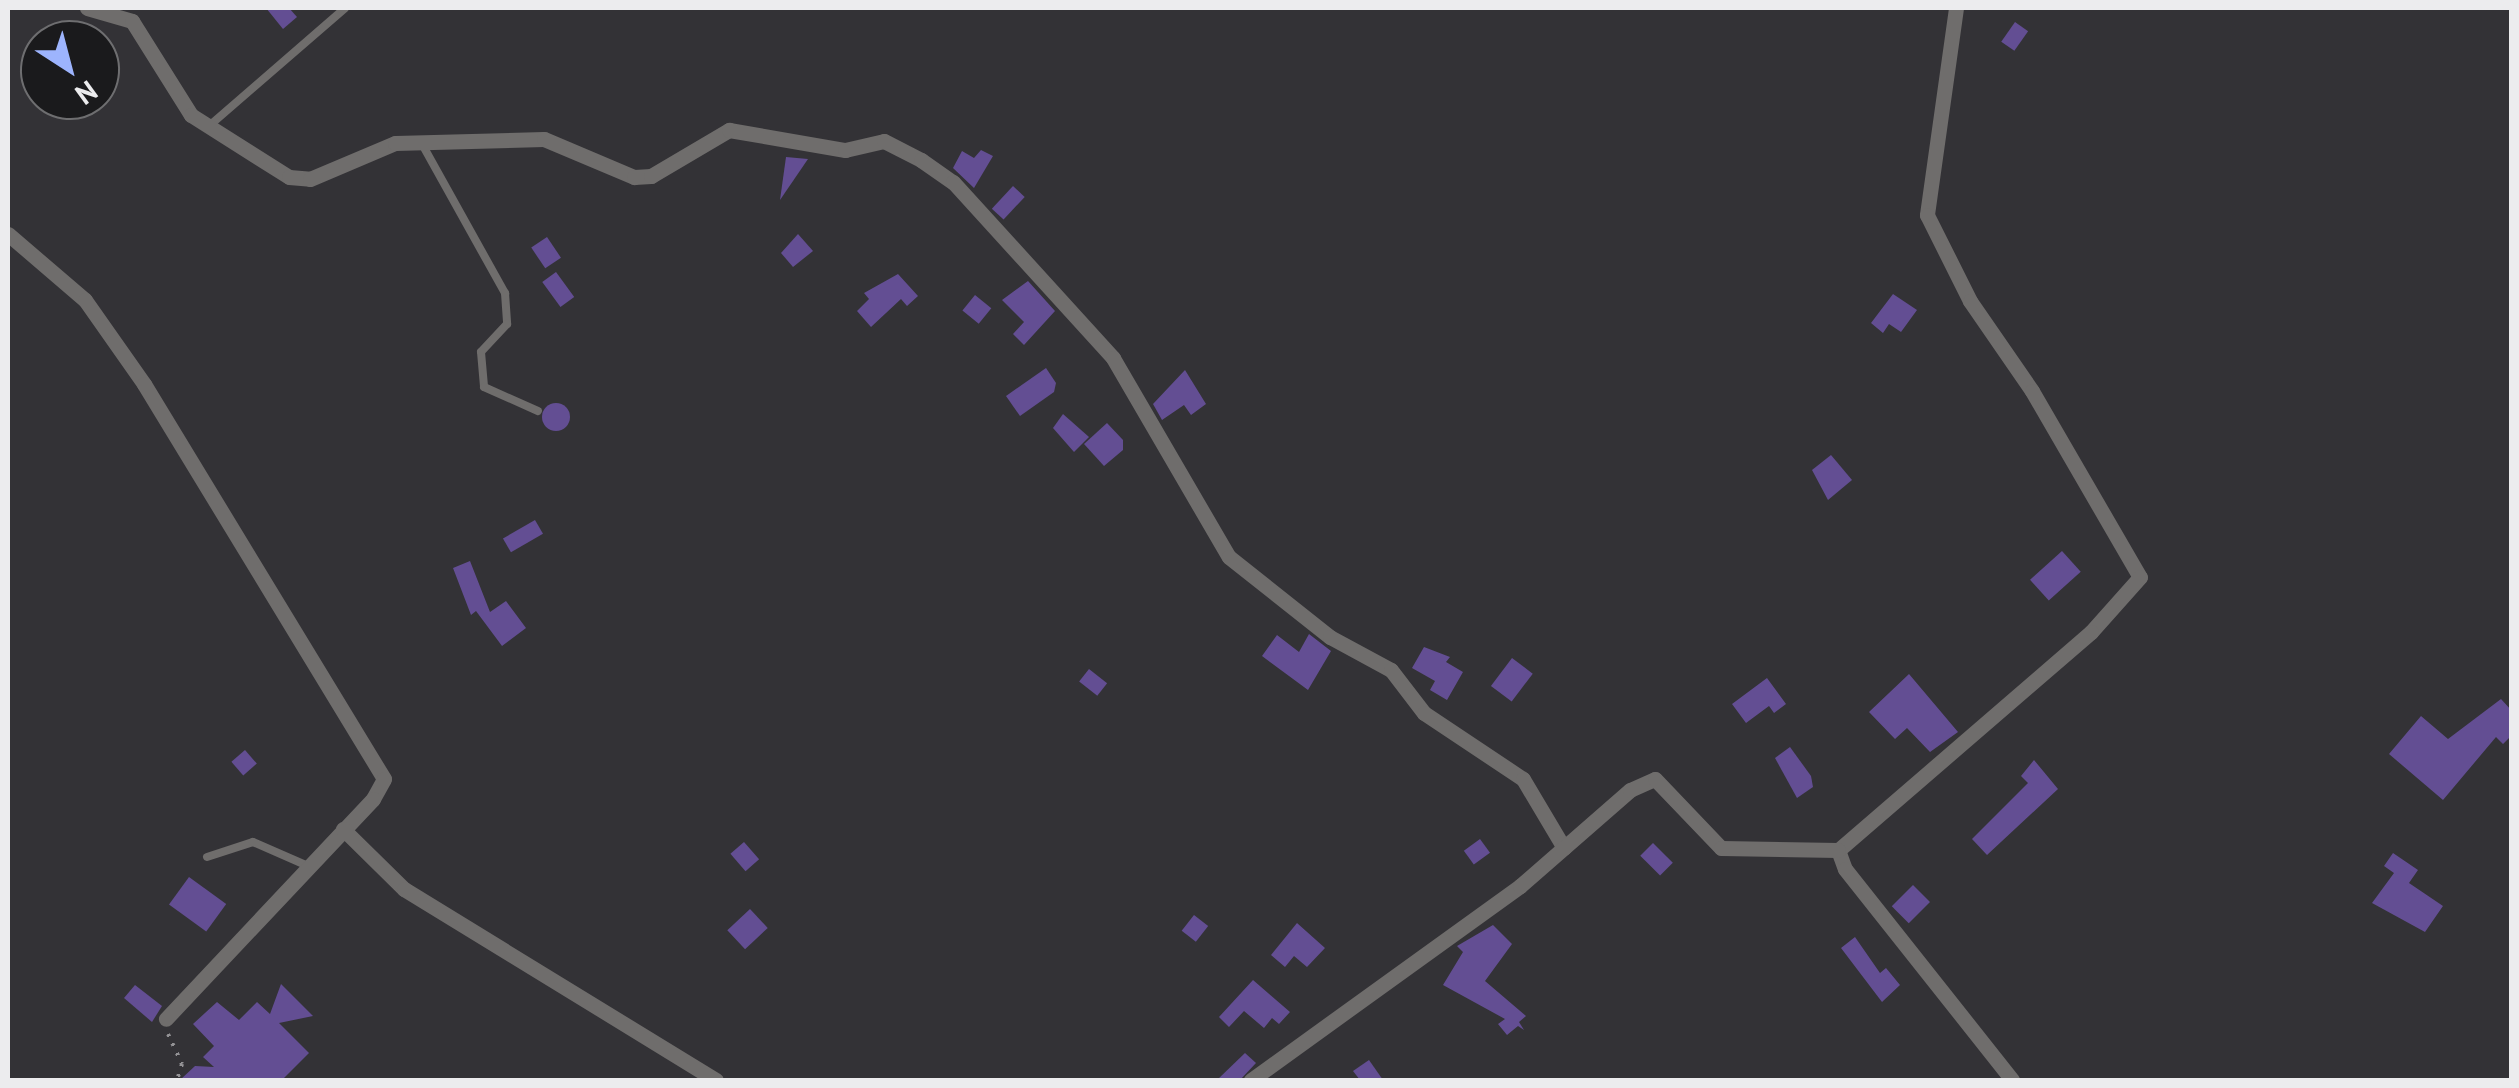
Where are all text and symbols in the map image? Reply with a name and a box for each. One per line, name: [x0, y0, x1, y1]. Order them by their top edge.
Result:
north arrow: [20, 20, 120, 120]
text: N: [68, 73, 105, 113]

